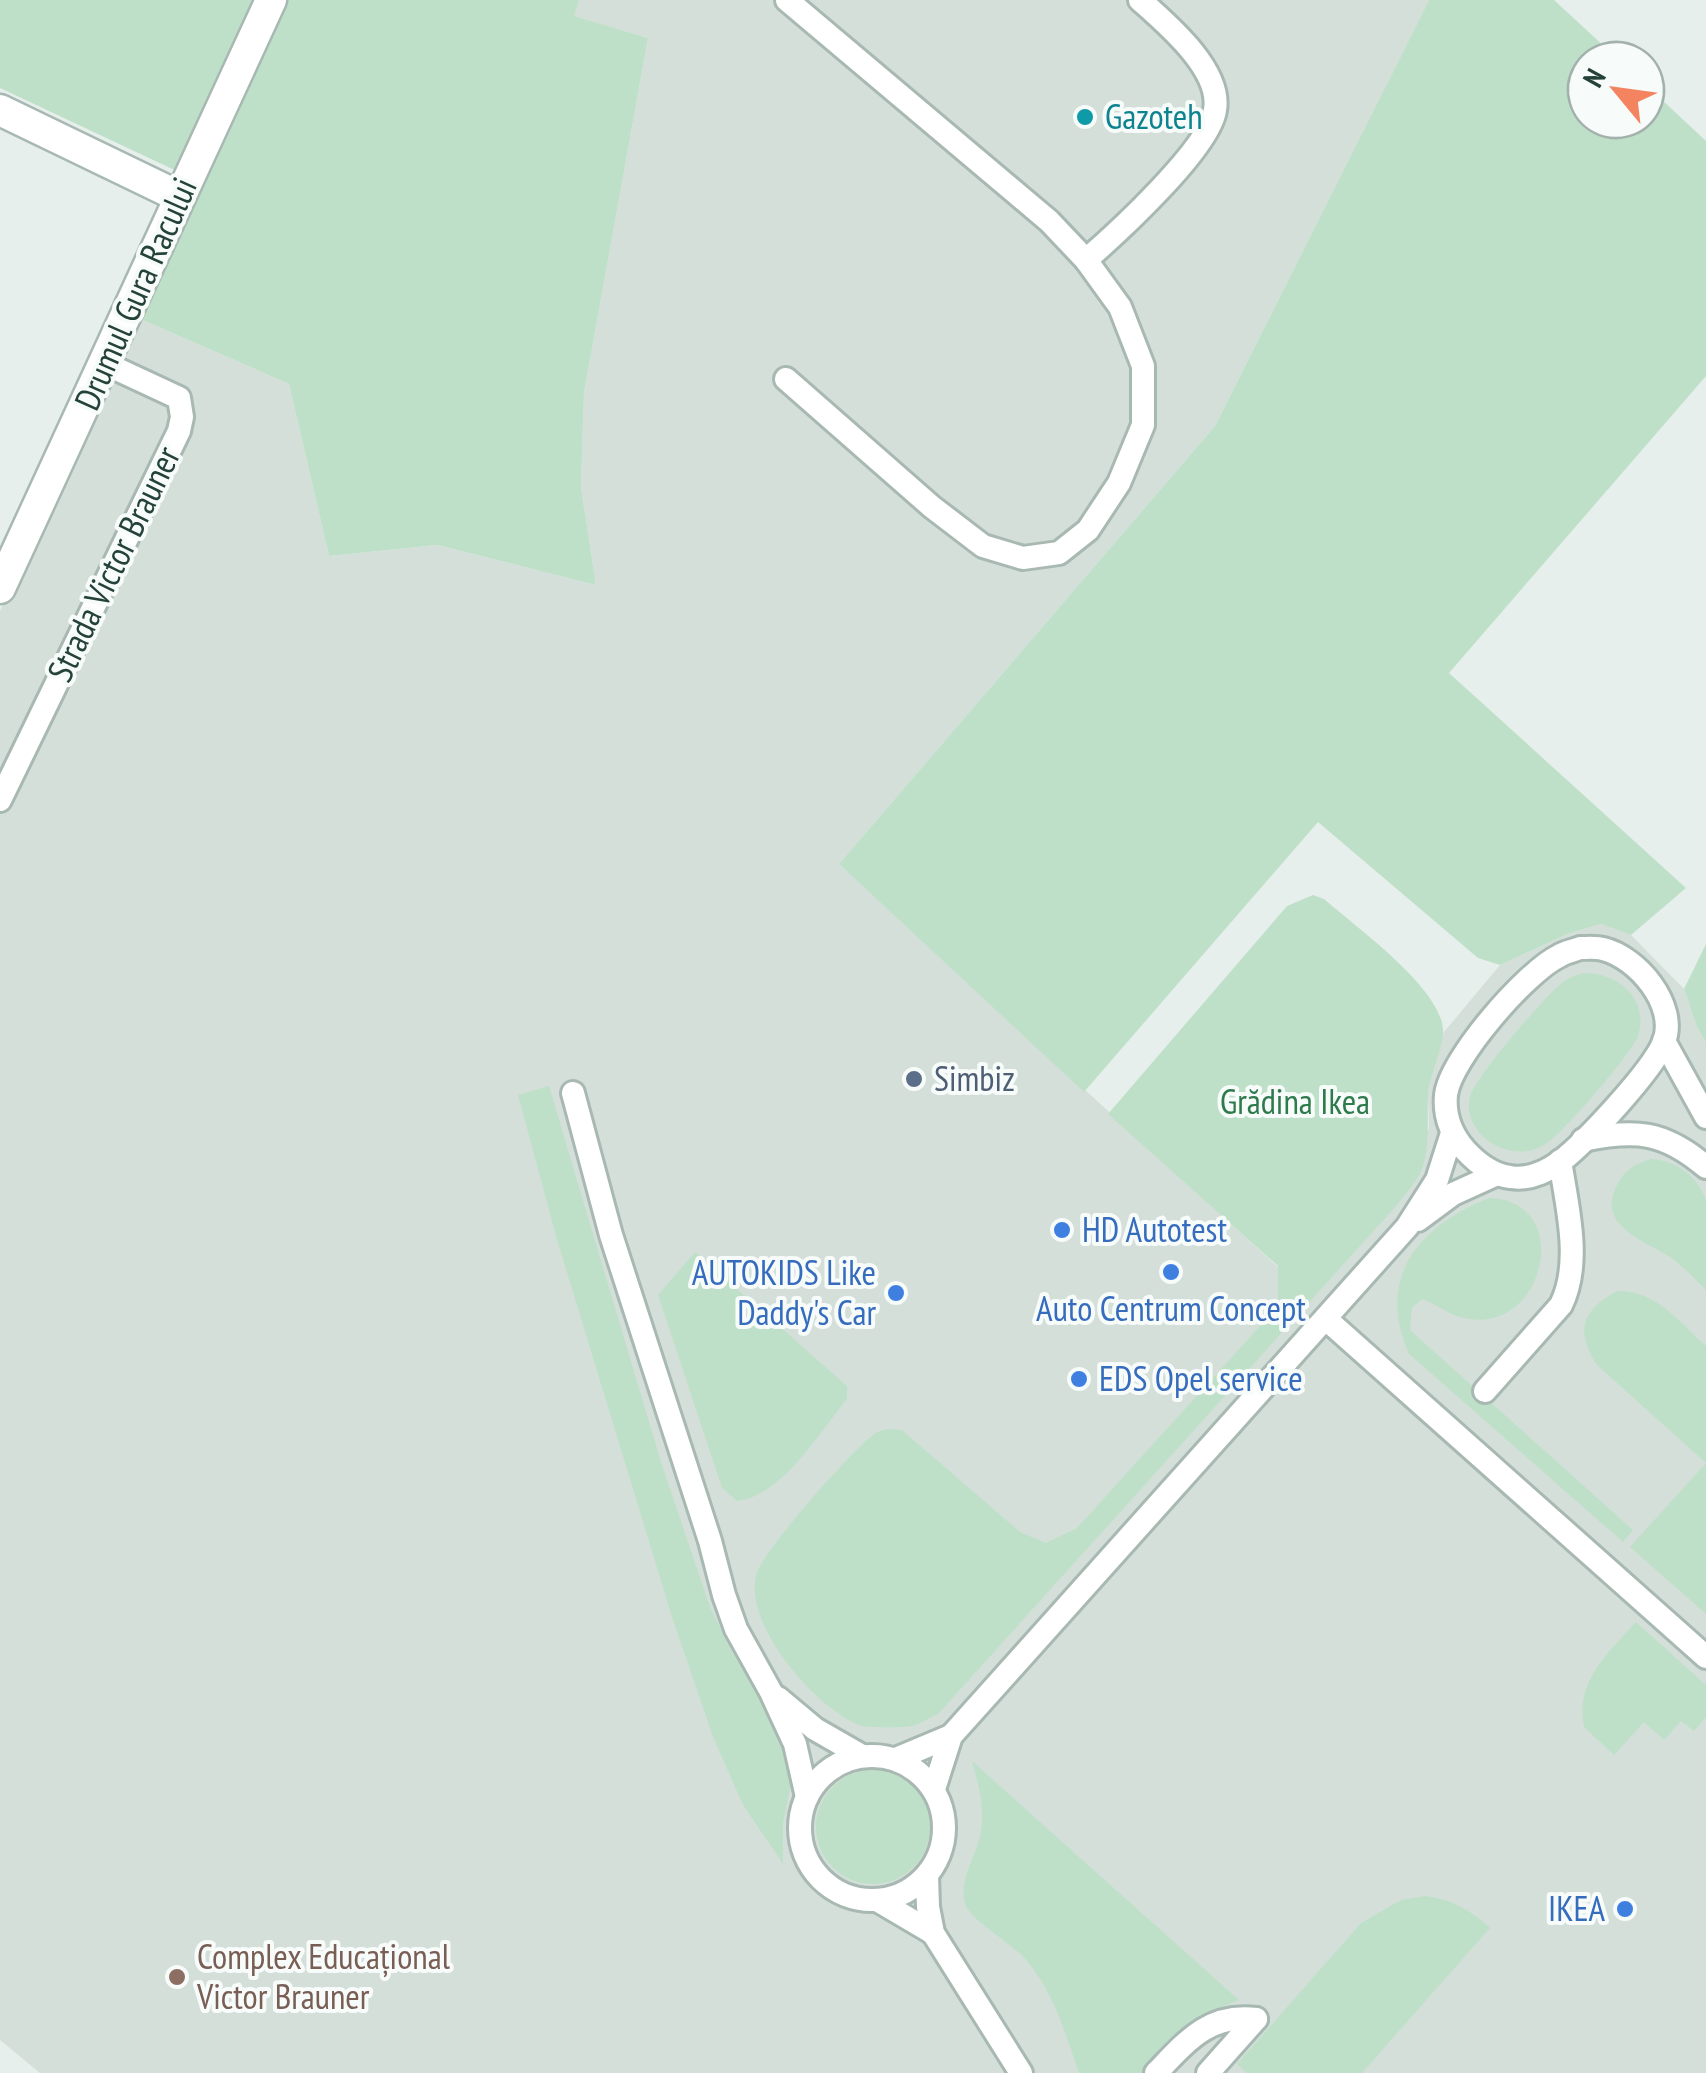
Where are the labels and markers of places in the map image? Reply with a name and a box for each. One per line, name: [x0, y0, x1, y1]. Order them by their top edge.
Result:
place label: Gazoteh: [1105, 93, 1203, 139]
marker: Gazoteh: [1074, 106, 1096, 128]
place label: Simbiz: [934, 1055, 1015, 1101]
marker: Simbiz: [903, 1068, 925, 1090]
place label: HD Autotest: [1082, 1206, 1227, 1252]
marker: HD Autotest: [1051, 1219, 1073, 1241]
place label: AUTOKIDS Like Daddy's Car: [692, 1249, 876, 1335]
marker: Auto Centrum Concept: [1160, 1261, 1182, 1283]
marker: AUTOKIDS Like Daddy's Car: [885, 1282, 907, 1304]
place label: Auto Centrum Concept: [1036, 1285, 1306, 1331]
place label: EDS Opel service: [1099, 1355, 1303, 1401]
marker: EDS Opel service: [1068, 1368, 1090, 1390]
place label: IKEA: [1548, 1885, 1605, 1931]
marker: IKEA: [1614, 1898, 1636, 1920]
place label: Complex Educațional Victor Brauner: [196, 1933, 450, 2019]
marker: Complex Educațional Victor Brauner: [166, 1966, 188, 1988]

